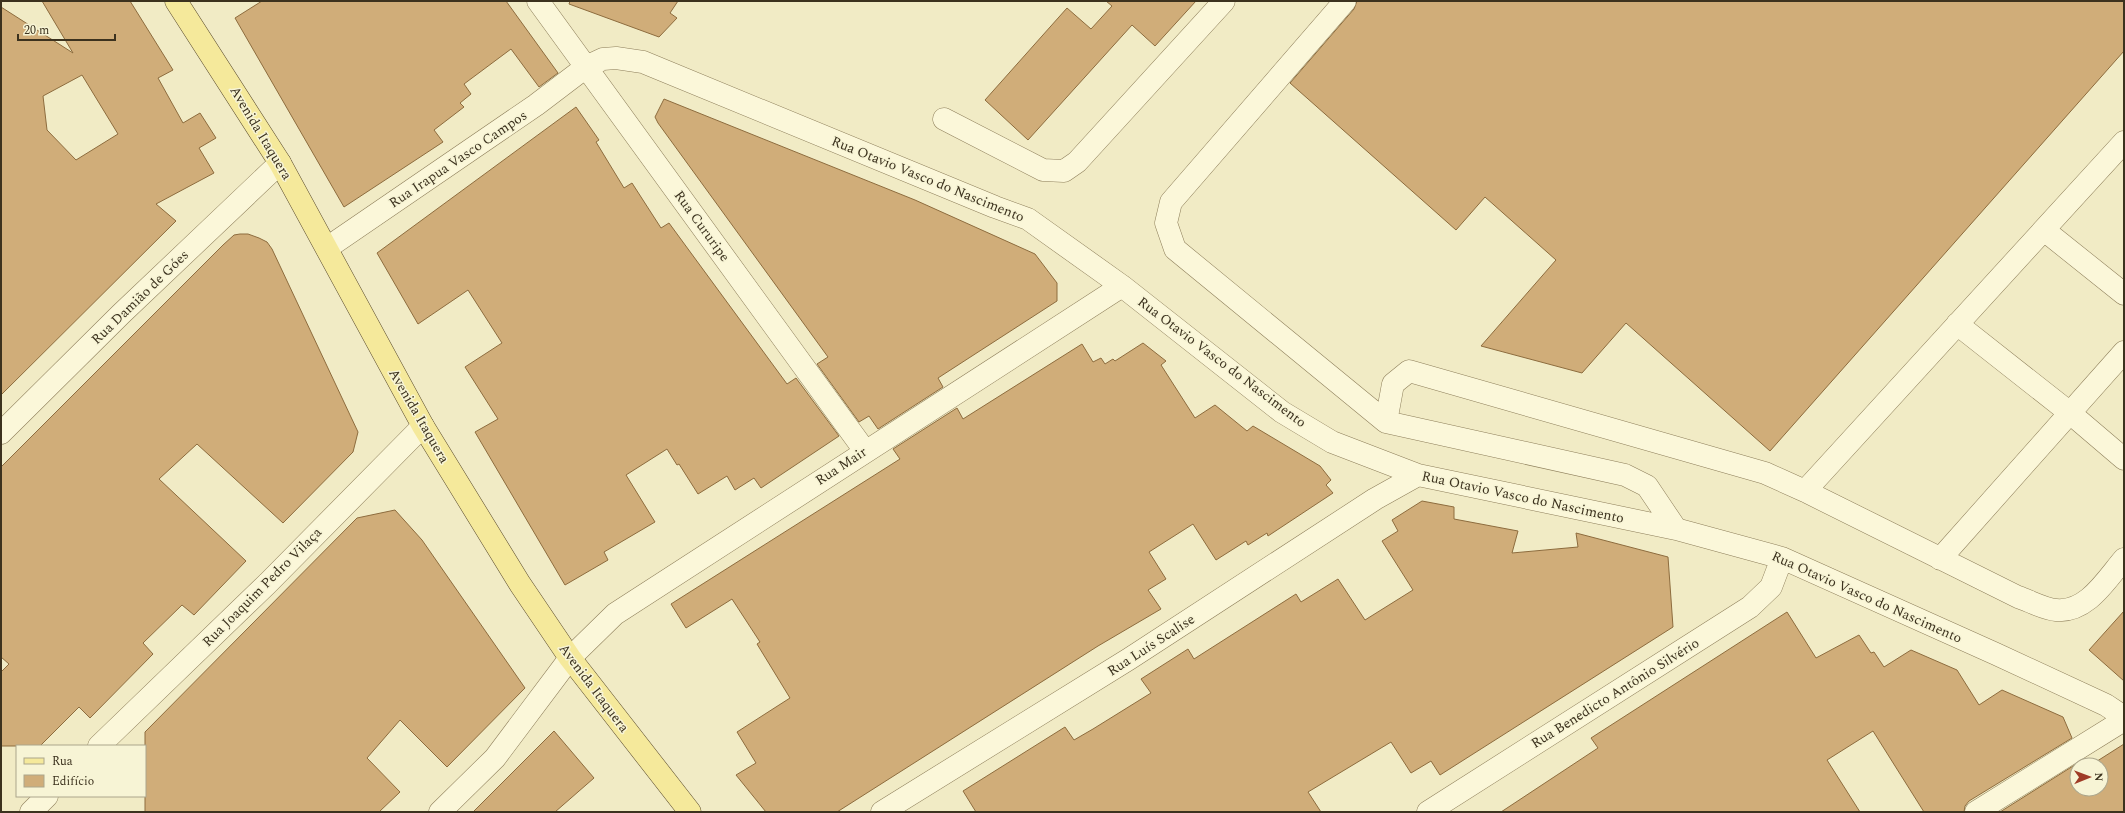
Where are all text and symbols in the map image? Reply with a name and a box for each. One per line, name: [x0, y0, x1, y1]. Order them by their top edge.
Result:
scale bar: [18, 16, 115, 42]
text: 20 m: [24, 21, 49, 40]
street label: Avenida Itaquera: [225, 82, 297, 184]
street label: Rua Irapua Vasco Campos: [385, 105, 531, 213]
street label: Rua Otavio Vasco do Nascimento: [828, 131, 1028, 227]
street label: Rua Cururipe: [669, 186, 735, 266]
street label: Rua Damião de Góes: [86, 245, 194, 349]
street label: Rua Otavio Vasco do Nascimento: [1133, 291, 1311, 433]
street label: Avenida Itaquera: [383, 365, 455, 467]
street label: Rua Mair: [811, 441, 871, 491]
street label: Rua Otavio Vasco do Nascimento: [1420, 465, 1626, 529]
street label: Rua Joaquim Pedro Vilaça: [197, 522, 327, 652]
street label: Rua Otavio Vasco do Nascimento: [1768, 545, 1966, 649]
street label: Rua Luís Scalise: [1103, 609, 1199, 681]
street label: Rua Benedicto Antônio Silvério: [1527, 632, 1703, 754]
street label: Avenida Itaquera: [554, 639, 634, 737]
legend: [16, 745, 146, 797]
text: Rua: [52, 752, 73, 771]
north arrow: [2069, 757, 2109, 797]
text: Edifício: [52, 772, 94, 791]
text: N: [2090, 772, 2107, 781]

